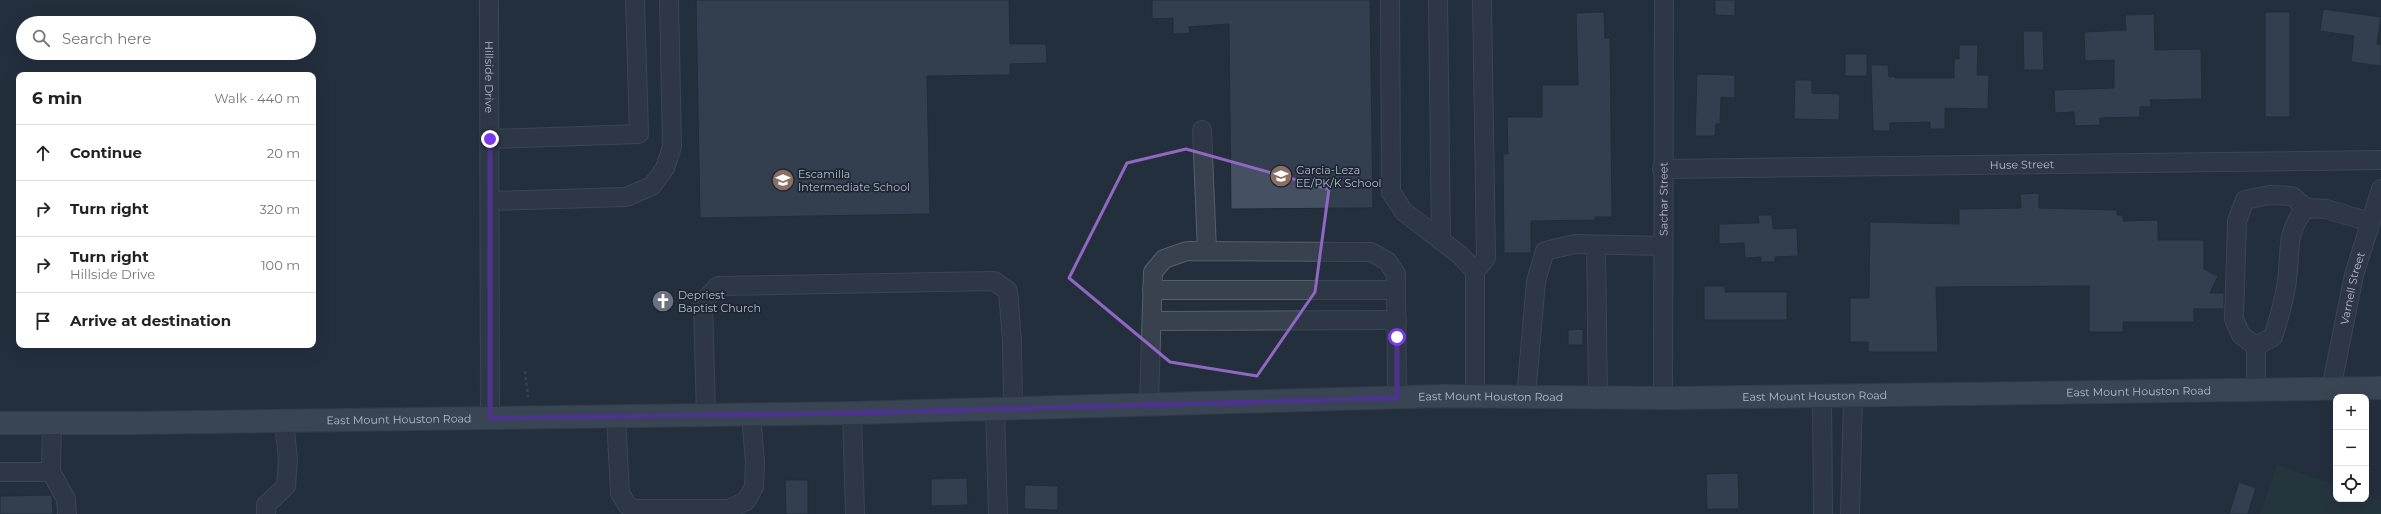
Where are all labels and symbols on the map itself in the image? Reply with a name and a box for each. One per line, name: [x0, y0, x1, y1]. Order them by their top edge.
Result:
street label: Hillside Drive: [482, 41, 496, 113]
route end: [481, 130, 499, 148]
street label: Huse Street: [1990, 157, 2055, 172]
street label: Sachar Street: [1656, 161, 1671, 236]
school or university icon: Garcia-Leza EE/PK/K School: [1268, 163, 1294, 189]
place label: Garcia-Leza EE/PK/K School: [1296, 163, 1382, 190]
school or university icon: Escamilla Intermediate School: [770, 167, 796, 193]
place label: Escamilla Intermediate School: [798, 167, 910, 194]
street label: Varnell Street: [2337, 250, 2368, 326]
church icon: Depriest Baptist Church: [650, 288, 676, 314]
place label: Depriest Baptist Church: [678, 288, 761, 315]
route start: [1388, 328, 1406, 346]
street label: East Mount Houston Road: [2066, 383, 2211, 399]
street label: East Mount Houston Road: [1742, 388, 1887, 404]
street label: East Mount Houston Road: [1418, 389, 1563, 404]
street label: East Mount Houston Road: [326, 411, 472, 427]

